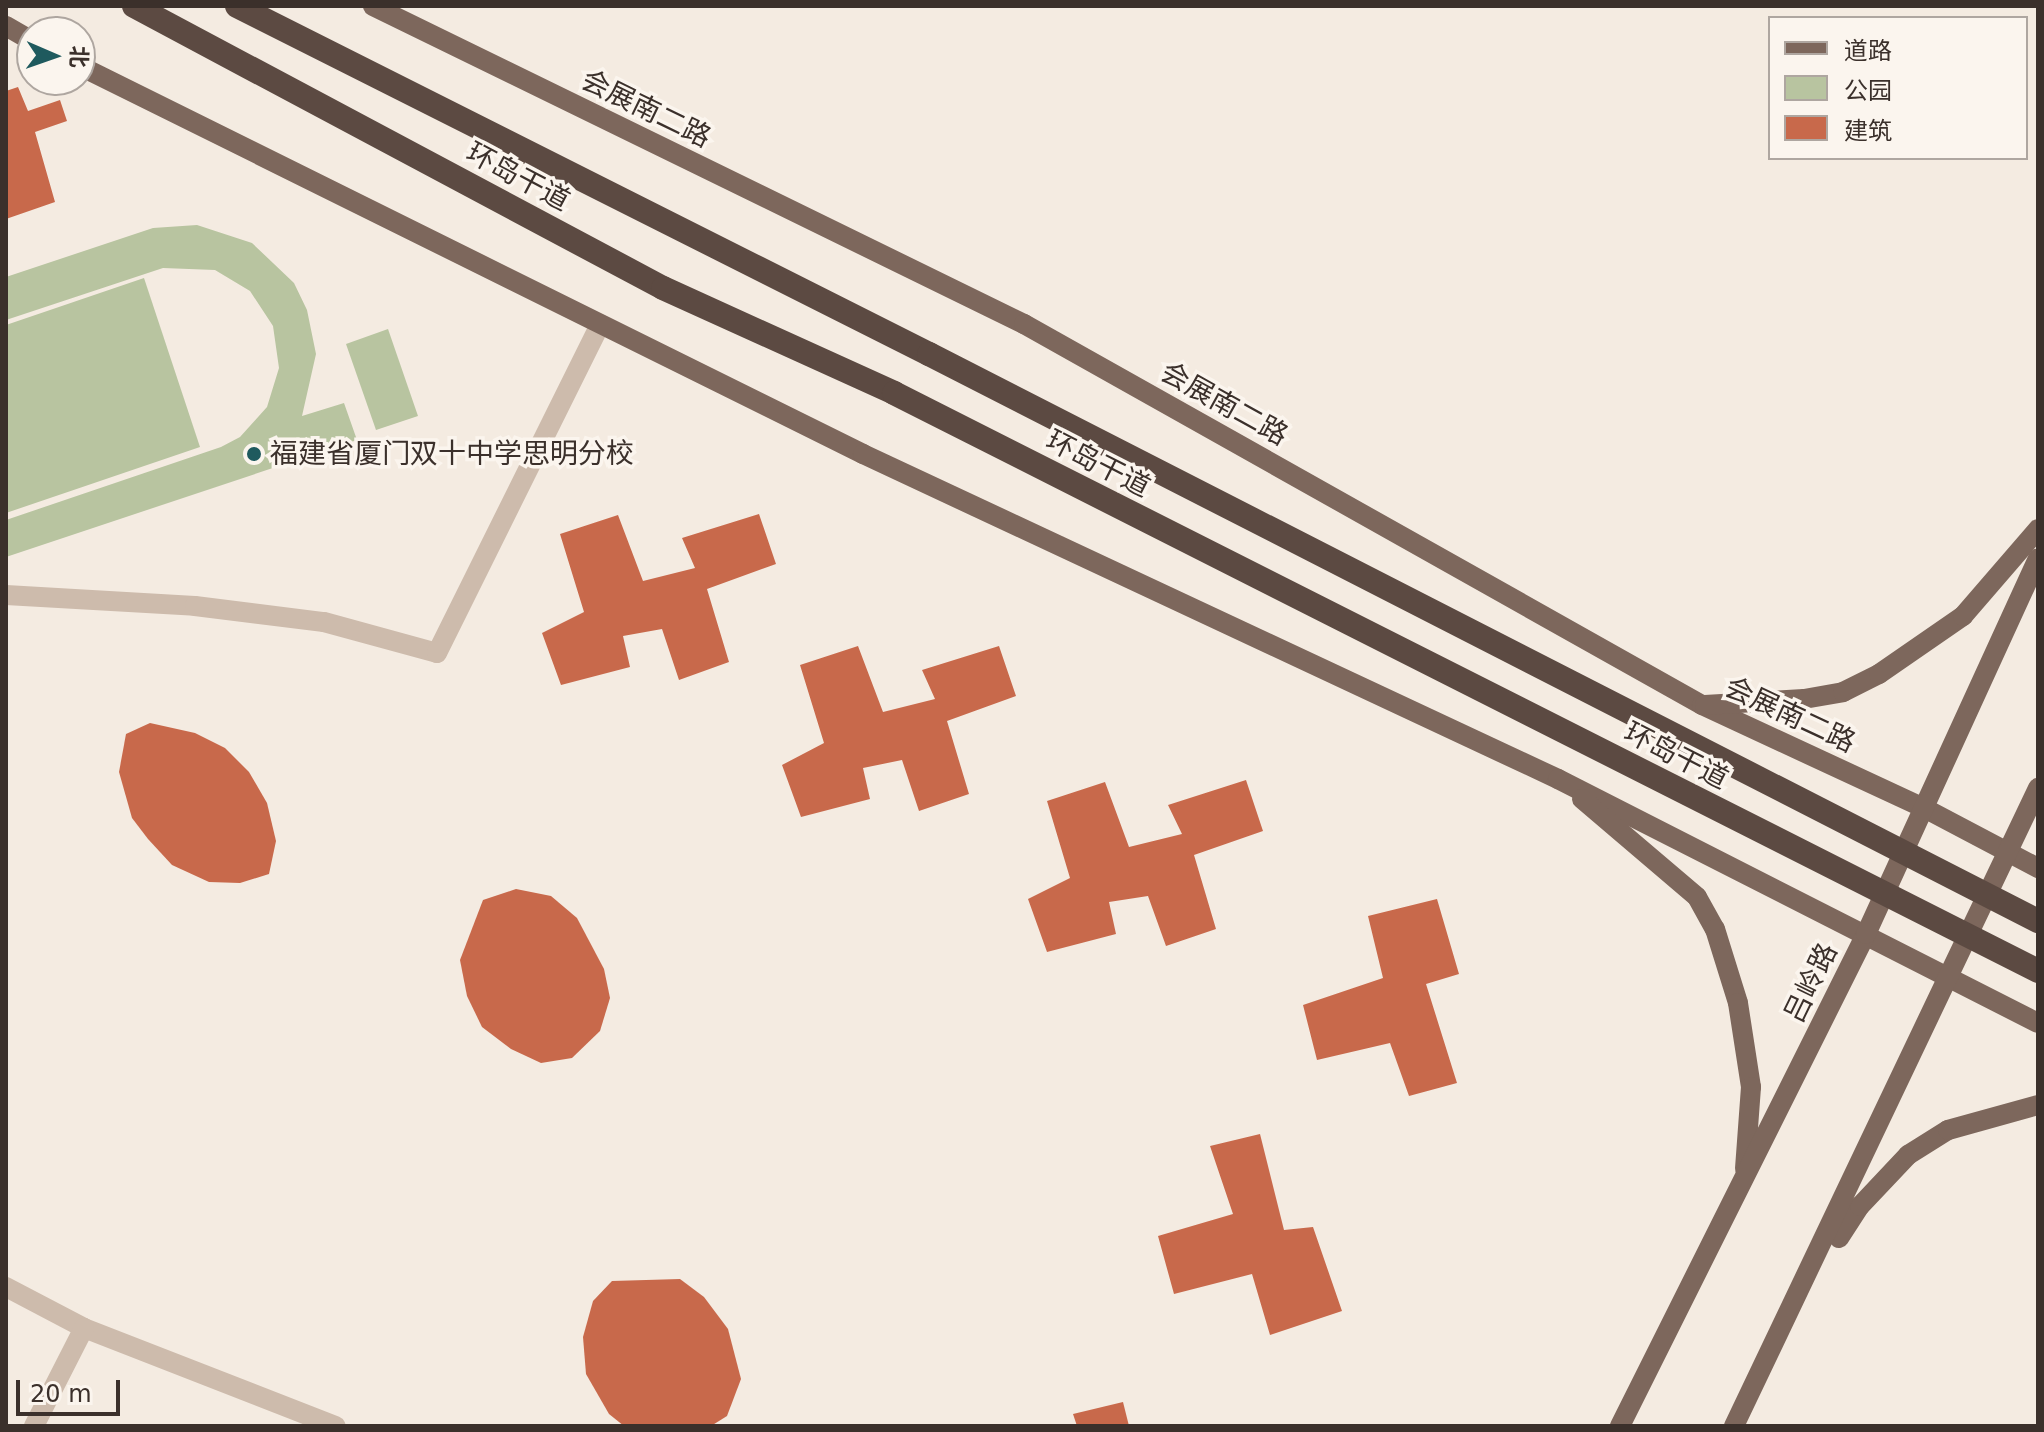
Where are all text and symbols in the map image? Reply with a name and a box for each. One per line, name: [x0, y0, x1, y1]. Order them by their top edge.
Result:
north arrow: [16, 16, 96, 96]
legend: [1768, 16, 2028, 160]
text: 道路: [1844, 37, 1892, 65]
text: 北: [66, 45, 91, 68]
street label: 会展南二路: [576, 63, 716, 155]
text: 公园: [1844, 77, 1892, 105]
text: 建筑: [1844, 117, 1892, 145]
street label: 环岛干道: [461, 136, 575, 218]
street label: 会展南二路: [1155, 355, 1293, 453]
street label: 环岛干道: [1040, 424, 1156, 504]
place label: 福建省厦门双十中学思明分校: [270, 437, 634, 471]
marker: 福建省厦门双十中学思明分校: [245, 445, 263, 463]
street label: 会展南二路: [1719, 670, 1861, 760]
street label: 环岛干道: [1618, 716, 1734, 796]
street label: 吕岭路: [1777, 938, 1845, 1028]
scale bar: [20, 1364, 124, 1414]
text: 20 m: [30, 1380, 92, 1408]

